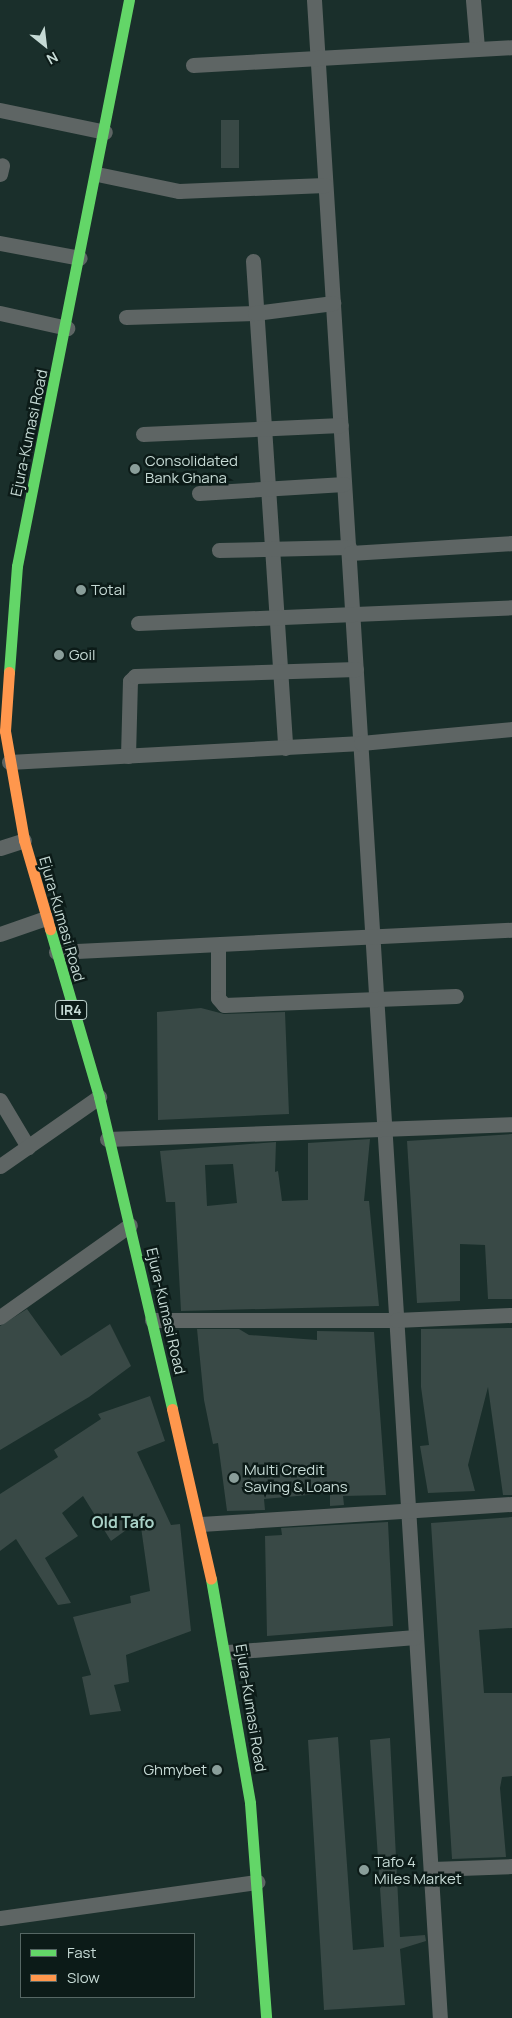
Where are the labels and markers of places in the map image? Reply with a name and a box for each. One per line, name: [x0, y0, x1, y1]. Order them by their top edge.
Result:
place label: Consolidated Bank Ghana: [145, 451, 238, 486]
marker: Consolidated Bank Ghana: [129, 463, 141, 475]
place label: Total: [91, 581, 125, 599]
marker: Total: [75, 584, 87, 596]
place label: Goil: [69, 646, 95, 664]
marker: Goil: [53, 649, 65, 661]
place label: Multi Credit Saving & Loans: [244, 1460, 348, 1495]
marker: Multi Credit Saving & Loans: [228, 1472, 240, 1484]
place label: Ghmybet: [144, 1761, 207, 1779]
marker: Ghmybet: [211, 1764, 223, 1776]
place label: Tafo 4 Miles Market: [374, 1852, 462, 1887]
marker: Tafo 4 Miles Market: [358, 1864, 370, 1876]

